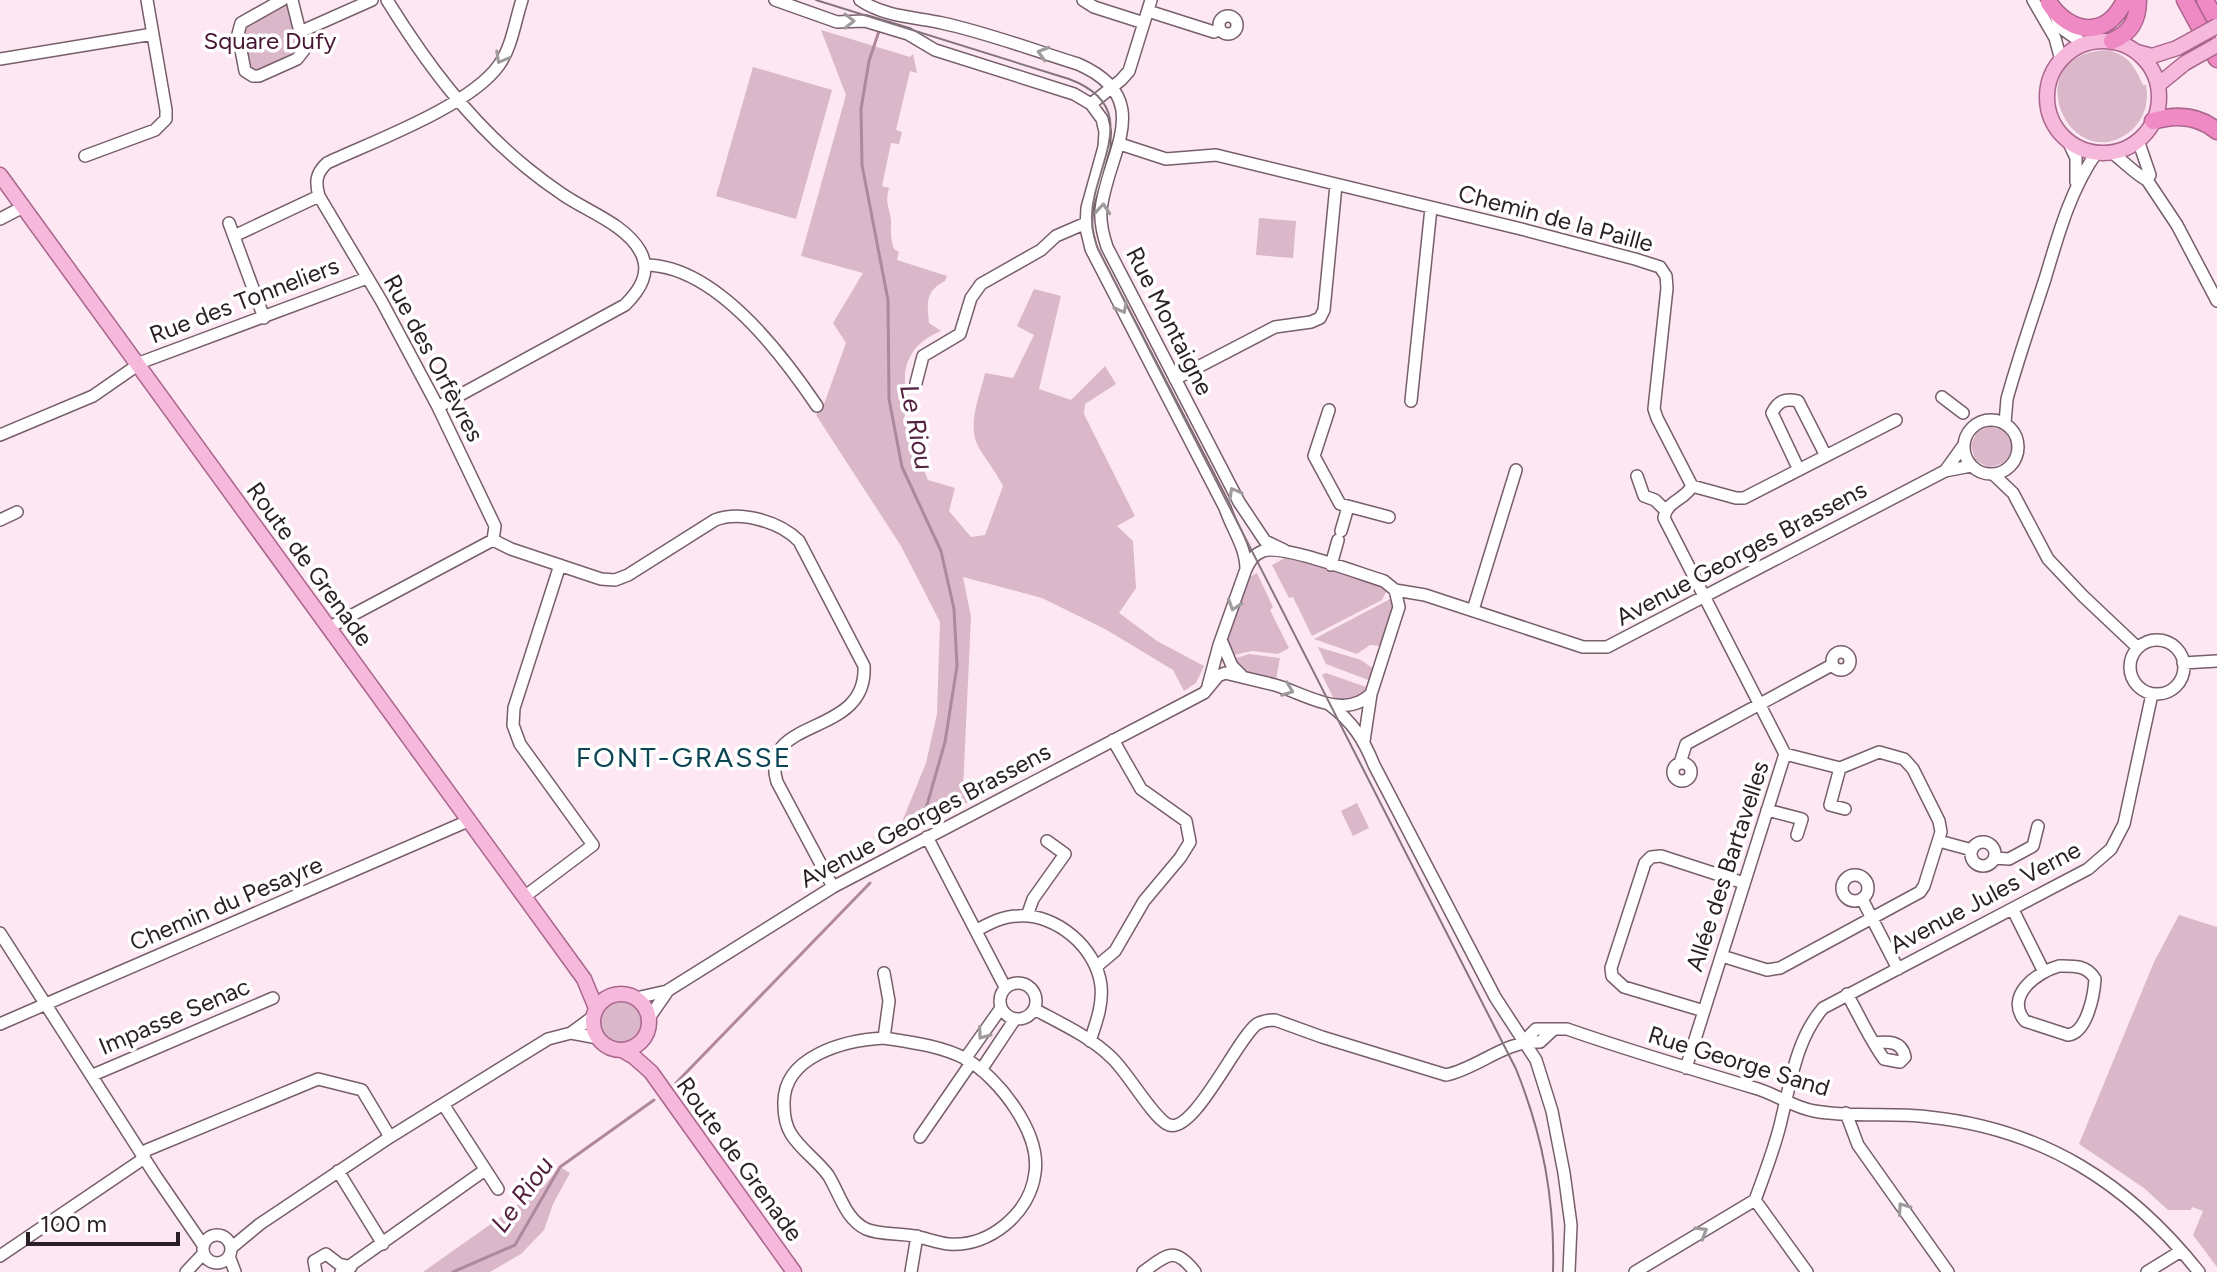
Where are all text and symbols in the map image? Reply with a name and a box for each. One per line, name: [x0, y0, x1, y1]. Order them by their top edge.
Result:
one-way arrow: [843, 13, 855, 30]
park label: Square Dufy: [204, 26, 337, 55]
one-way arrow: [1037, 47, 1051, 63]
one-way arrow: [495, 49, 511, 64]
street label: Chemin de la Paille: [1455, 178, 1657, 258]
one-way arrow: [1094, 202, 1111, 215]
street label: Rue Montaigne: [1120, 242, 1220, 400]
street label: Rue des Tonneliers: [145, 251, 343, 349]
street label: Rue des Orfèvres: [378, 270, 490, 446]
one-way arrow: [1112, 299, 1127, 314]
water label: Le Riou: [893, 382, 941, 472]
street label: Avenue Georges Brassens: [1611, 475, 1871, 631]
street label: Route de Grenade: [241, 476, 379, 652]
one-way arrow: [1228, 487, 1244, 502]
one-way arrow: [1227, 598, 1243, 612]
one-way arrow: [1280, 680, 1294, 697]
street label: Avenue Georges Brassens: [795, 737, 1055, 893]
district label: FONT-GRASSE: [576, 740, 792, 774]
street label: Allée des Bartavelles: [1679, 757, 1775, 975]
street label: Avenue Jules Verne: [1885, 834, 2085, 960]
street label: Chemin du Pesayre: [125, 849, 327, 957]
street label: Impasse Senac: [94, 971, 254, 1061]
street label: Rue George Sand: [1645, 1020, 1833, 1102]
one-way arrow: [978, 1025, 993, 1039]
street label: Route de Grenade: [671, 1071, 809, 1247]
water label: Le Riou: [484, 1150, 560, 1238]
scale bar: [28, 1196, 178, 1246]
one-way arrow: [1898, 1203, 1913, 1217]
text: 100 m: [40, 1209, 107, 1238]
one-way arrow: [1693, 1226, 1708, 1241]

